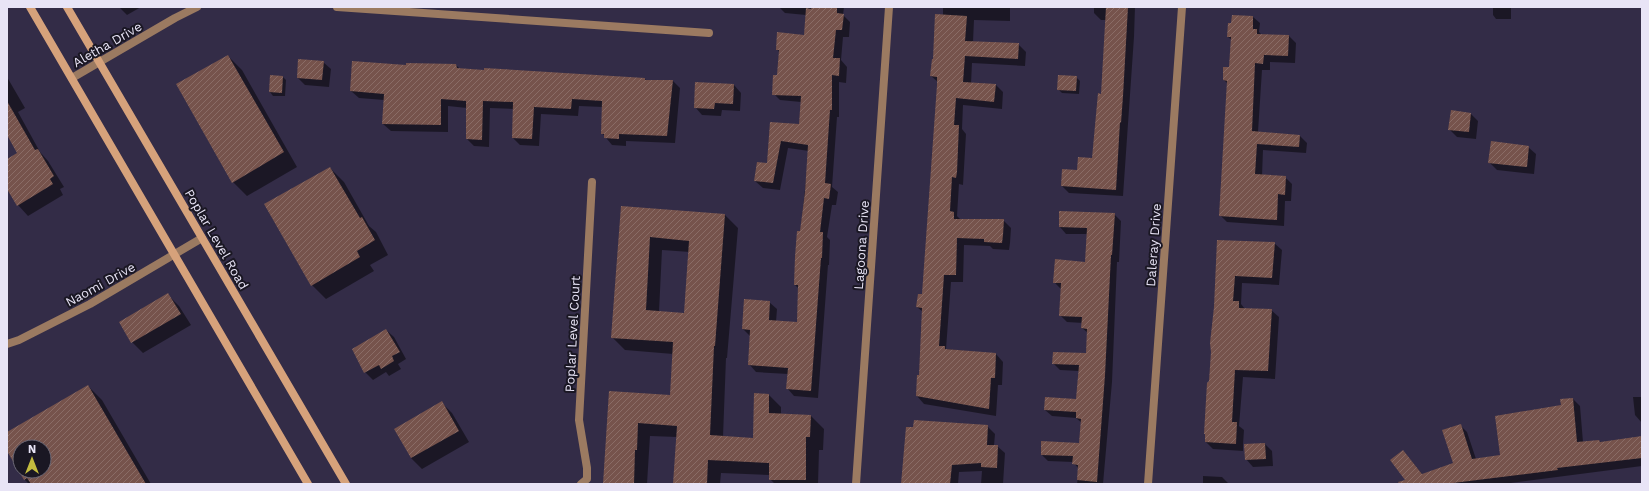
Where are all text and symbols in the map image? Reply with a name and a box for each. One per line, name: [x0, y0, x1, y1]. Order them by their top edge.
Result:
street label: Aletha Drive: [70, 19, 144, 70]
street label: Poplar Level Road: [182, 186, 251, 292]
street label: Lagoona Drive: [851, 200, 872, 290]
street label: Daleray Drive: [1143, 203, 1164, 287]
street label: Naomi Drive: [63, 259, 138, 310]
street label: Poplar Level Court: [562, 275, 583, 393]
north arrow: [12, 439, 52, 479]
text: N: [28, 443, 36, 456]

